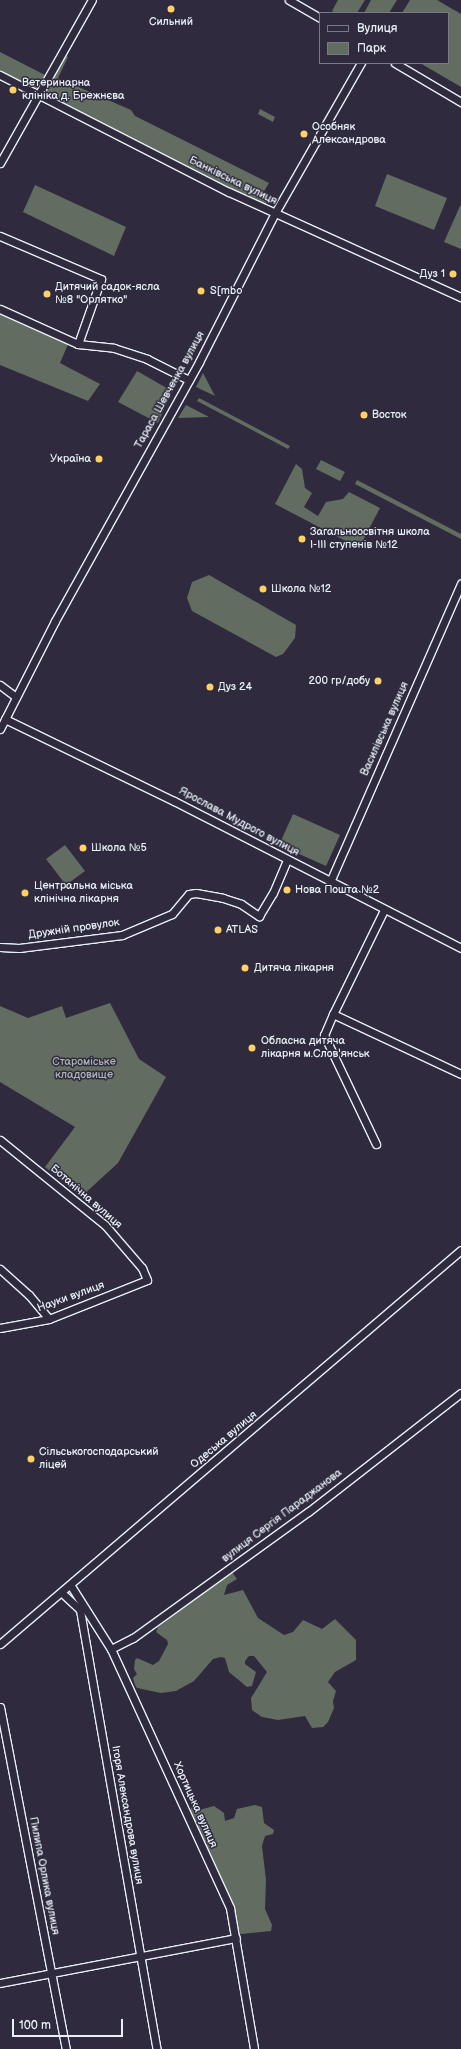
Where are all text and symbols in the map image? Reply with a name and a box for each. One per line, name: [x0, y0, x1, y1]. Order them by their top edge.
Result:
marker: Сильний: [166, 4, 176, 14]
legend: [319, 12, 449, 64]
place label: Сильний: [149, 15, 193, 29]
text: Вулиця: [357, 21, 397, 36]
text: Парк: [357, 41, 386, 56]
place label: Ветеринарна клініка д. Брежнєва: [22, 77, 124, 103]
marker: Ветеринарна клініка д. Брежнєва: [7, 84, 19, 96]
place label: Особняк Александрова: [312, 121, 386, 147]
marker: Особняк Александрова: [299, 129, 309, 139]
street label: Банківська вулиця: [187, 154, 279, 208]
place label: Дуз 1: [420, 267, 445, 281]
marker: Дуз 1: [448, 269, 458, 279]
place label: Дитячий садок-ясла №8 "Орлятко": [55, 281, 160, 307]
place label: S[mbo: [210, 284, 242, 298]
marker: S[mbo: [195, 285, 207, 297]
marker: Дитячий садок-ясла №8 "Орлятко": [42, 289, 52, 299]
street label: Тараса Шевченка вулиця: [132, 329, 208, 451]
place label: Восток: [372, 408, 407, 422]
marker: Восток: [359, 410, 369, 420]
place label: Україна: [50, 452, 91, 466]
marker: Україна: [94, 454, 104, 464]
place label: Загальноосвітня школа І-ІІІ ступенів №12: [310, 526, 430, 552]
marker: Загальноосвітня школа І-ІІІ ступенів №12: [297, 534, 307, 544]
place label: Школа №12: [271, 582, 331, 596]
marker: Школа №12: [258, 584, 268, 594]
place label: 200 гр/добу: [309, 674, 370, 688]
marker: 200 гр/добу: [373, 676, 383, 686]
place label: Дуз 24: [218, 680, 252, 694]
street label: Василівська вулиця: [358, 680, 412, 778]
marker: Дуз 24: [205, 682, 215, 692]
street label: Ярослава Мудрого вулиця: [177, 785, 301, 859]
place label: Школа №5: [91, 841, 147, 855]
marker: Школа №5: [78, 843, 88, 853]
place label: Центральна міська клінічна лікарня: [34, 880, 133, 906]
place label: Нова Пошта №2: [295, 883, 379, 897]
marker: Нова Пошта №2: [282, 885, 292, 895]
marker: Центральна міська клінічна лікарня: [19, 887, 31, 899]
street label: Дружній провулок: [28, 916, 120, 942]
place label: ATLAS: [226, 923, 258, 937]
marker: ATLAS: [213, 925, 223, 935]
place label: Дитяча лікарня: [254, 961, 334, 975]
marker: Дитяча лікарня: [239, 962, 251, 974]
place label: Обласна дитяча лікарня м.Слов'янськ: [261, 1035, 370, 1061]
marker: Обласна дитяча лікарня м.Слов'янськ: [246, 1042, 258, 1054]
park label: Староміське кладовище: [52, 1056, 116, 1082]
street label: Ботанічна вулиця: [47, 1162, 125, 1232]
street label: Науки вулиця: [36, 1279, 106, 1315]
street label: Одеська вулиця: [188, 1408, 260, 1472]
place label: Сільськогосподарський ліцей: [39, 1446, 159, 1472]
marker: Сільськогосподарський ліцей: [26, 1454, 36, 1464]
street label: вулиця Сергія Параджанова: [219, 1467, 345, 1565]
street label: Ігоря Александрова вулиця: [108, 1745, 146, 1885]
street label: Хортицька вулиця: [170, 1760, 220, 1850]
street label: Пилипа Орлика вулиця: [26, 1816, 62, 1936]
scale bar: [14, 2011, 125, 2037]
text: 100 m: [19, 2018, 51, 2033]

